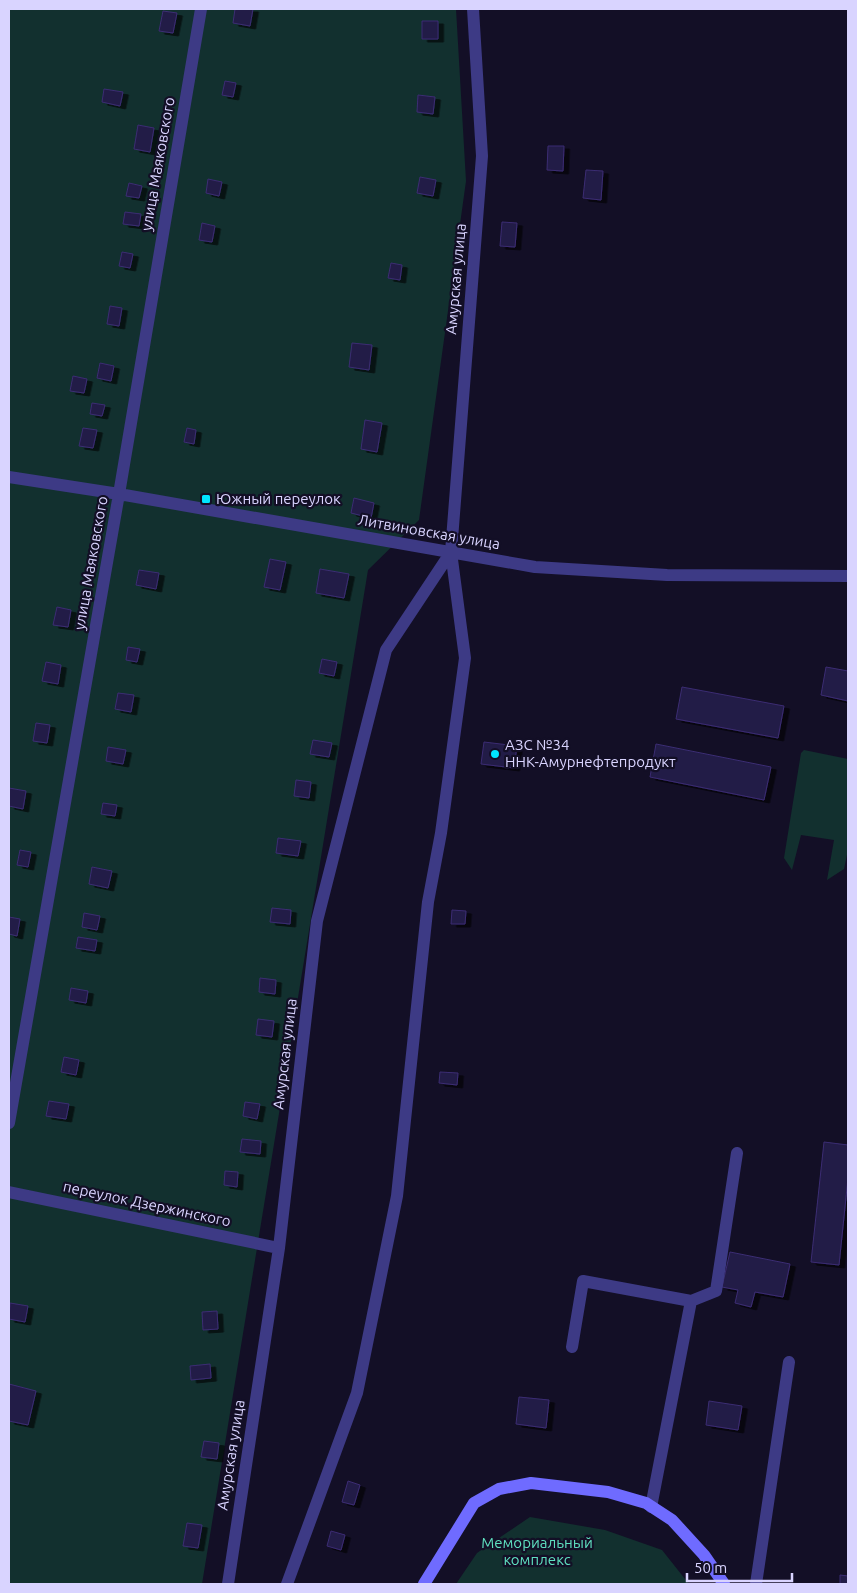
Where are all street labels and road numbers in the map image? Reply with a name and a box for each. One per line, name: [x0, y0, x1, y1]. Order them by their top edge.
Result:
street label: улица Маяковского: [137, 96, 178, 232]
street label: Амурская улица: [442, 223, 469, 335]
street label: улица Маяковского: [70, 495, 111, 631]
street label: Литвиновская улица: [357, 511, 501, 552]
street label: Амурская улица: [269, 998, 300, 1110]
street label: переулок Дзержинского: [62, 1177, 232, 1230]
street label: Амурская улица: [213, 1398, 248, 1511]

